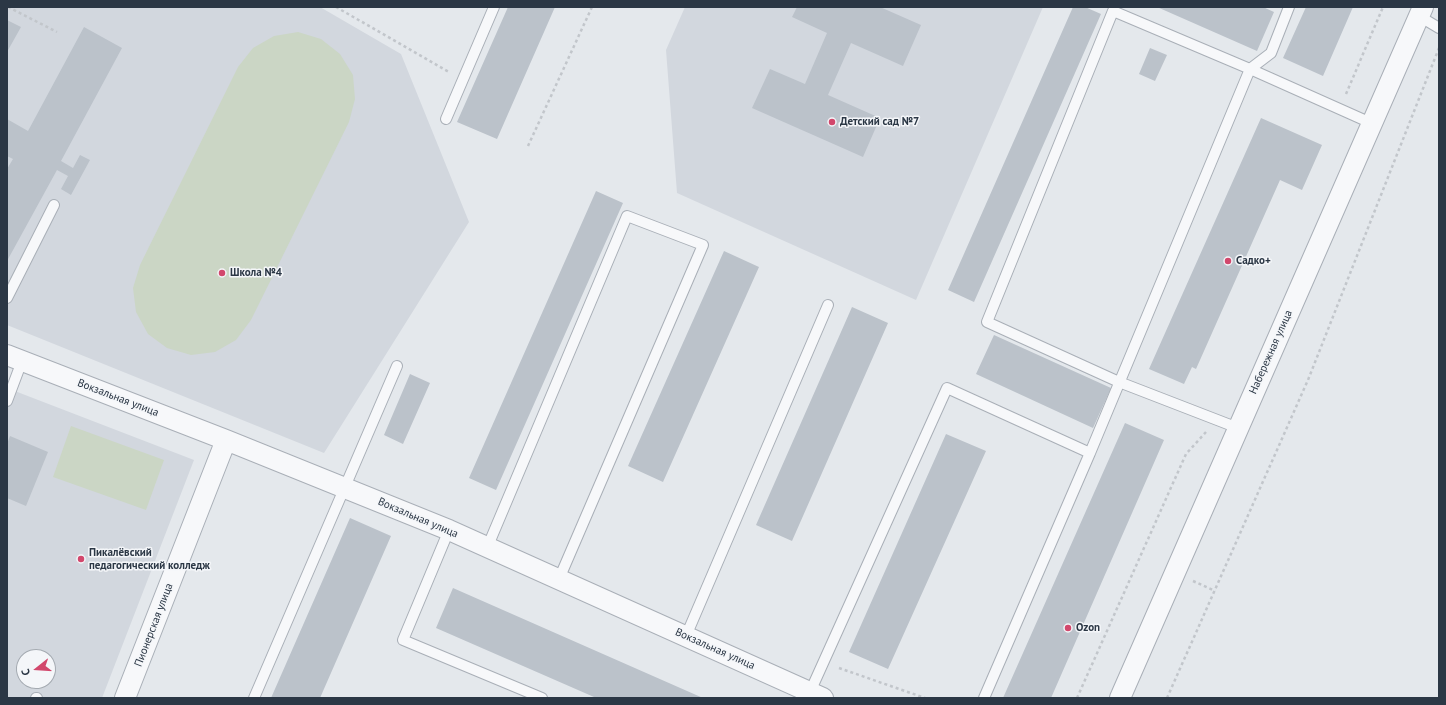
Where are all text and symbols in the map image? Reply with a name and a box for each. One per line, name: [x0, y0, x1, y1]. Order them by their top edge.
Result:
place label: Детский сад №7: [840, 115, 919, 129]
marker: Детский сад №7: [827, 117, 837, 127]
place label: Садко+: [1236, 254, 1271, 268]
marker: Садко+: [1223, 256, 1233, 266]
place label: Школа №4: [230, 266, 282, 280]
marker: Школа №4: [217, 268, 227, 278]
street label: Набережная улица: [1247, 308, 1295, 396]
street label: Вокзальная улица: [75, 376, 161, 420]
street label: Вокзальная улица: [376, 495, 460, 541]
place label: Пикалёвский педагогический колледж: [89, 546, 210, 572]
marker: Пикалёвский педагогический колледж: [76, 554, 86, 564]
street label: Пионерская улица: [132, 581, 176, 669]
place label: Ozon: [1076, 621, 1100, 635]
marker: Ozon: [1063, 623, 1073, 633]
street label: Вокзальная улица: [673, 625, 757, 673]
north arrow: [16, 649, 56, 689]
text: С: [18, 667, 33, 677]

